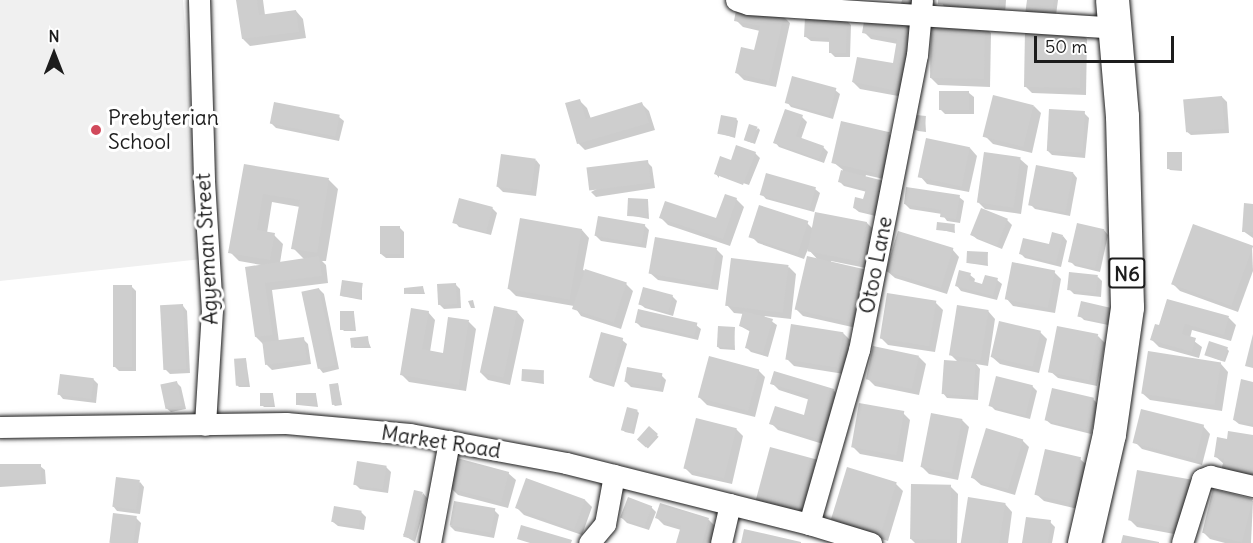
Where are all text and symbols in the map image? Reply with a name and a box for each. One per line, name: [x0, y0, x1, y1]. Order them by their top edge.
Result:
north arrow: [24, 24, 84, 84]
scale bar: [1037, 24, 1176, 62]
text: N: [48, 26, 60, 46]
text: 50 m: [1045, 35, 1087, 58]
place label: Prebyterian School: [108, 105, 219, 155]
marker: Prebyterian School: [89, 123, 103, 137]
street label: Agyeman Street: [190, 172, 224, 326]
street label: Otoo Lane: [854, 214, 898, 316]
road number: N6: [1108, 256, 1146, 290]
street label: Market Road: [379, 420, 503, 464]

